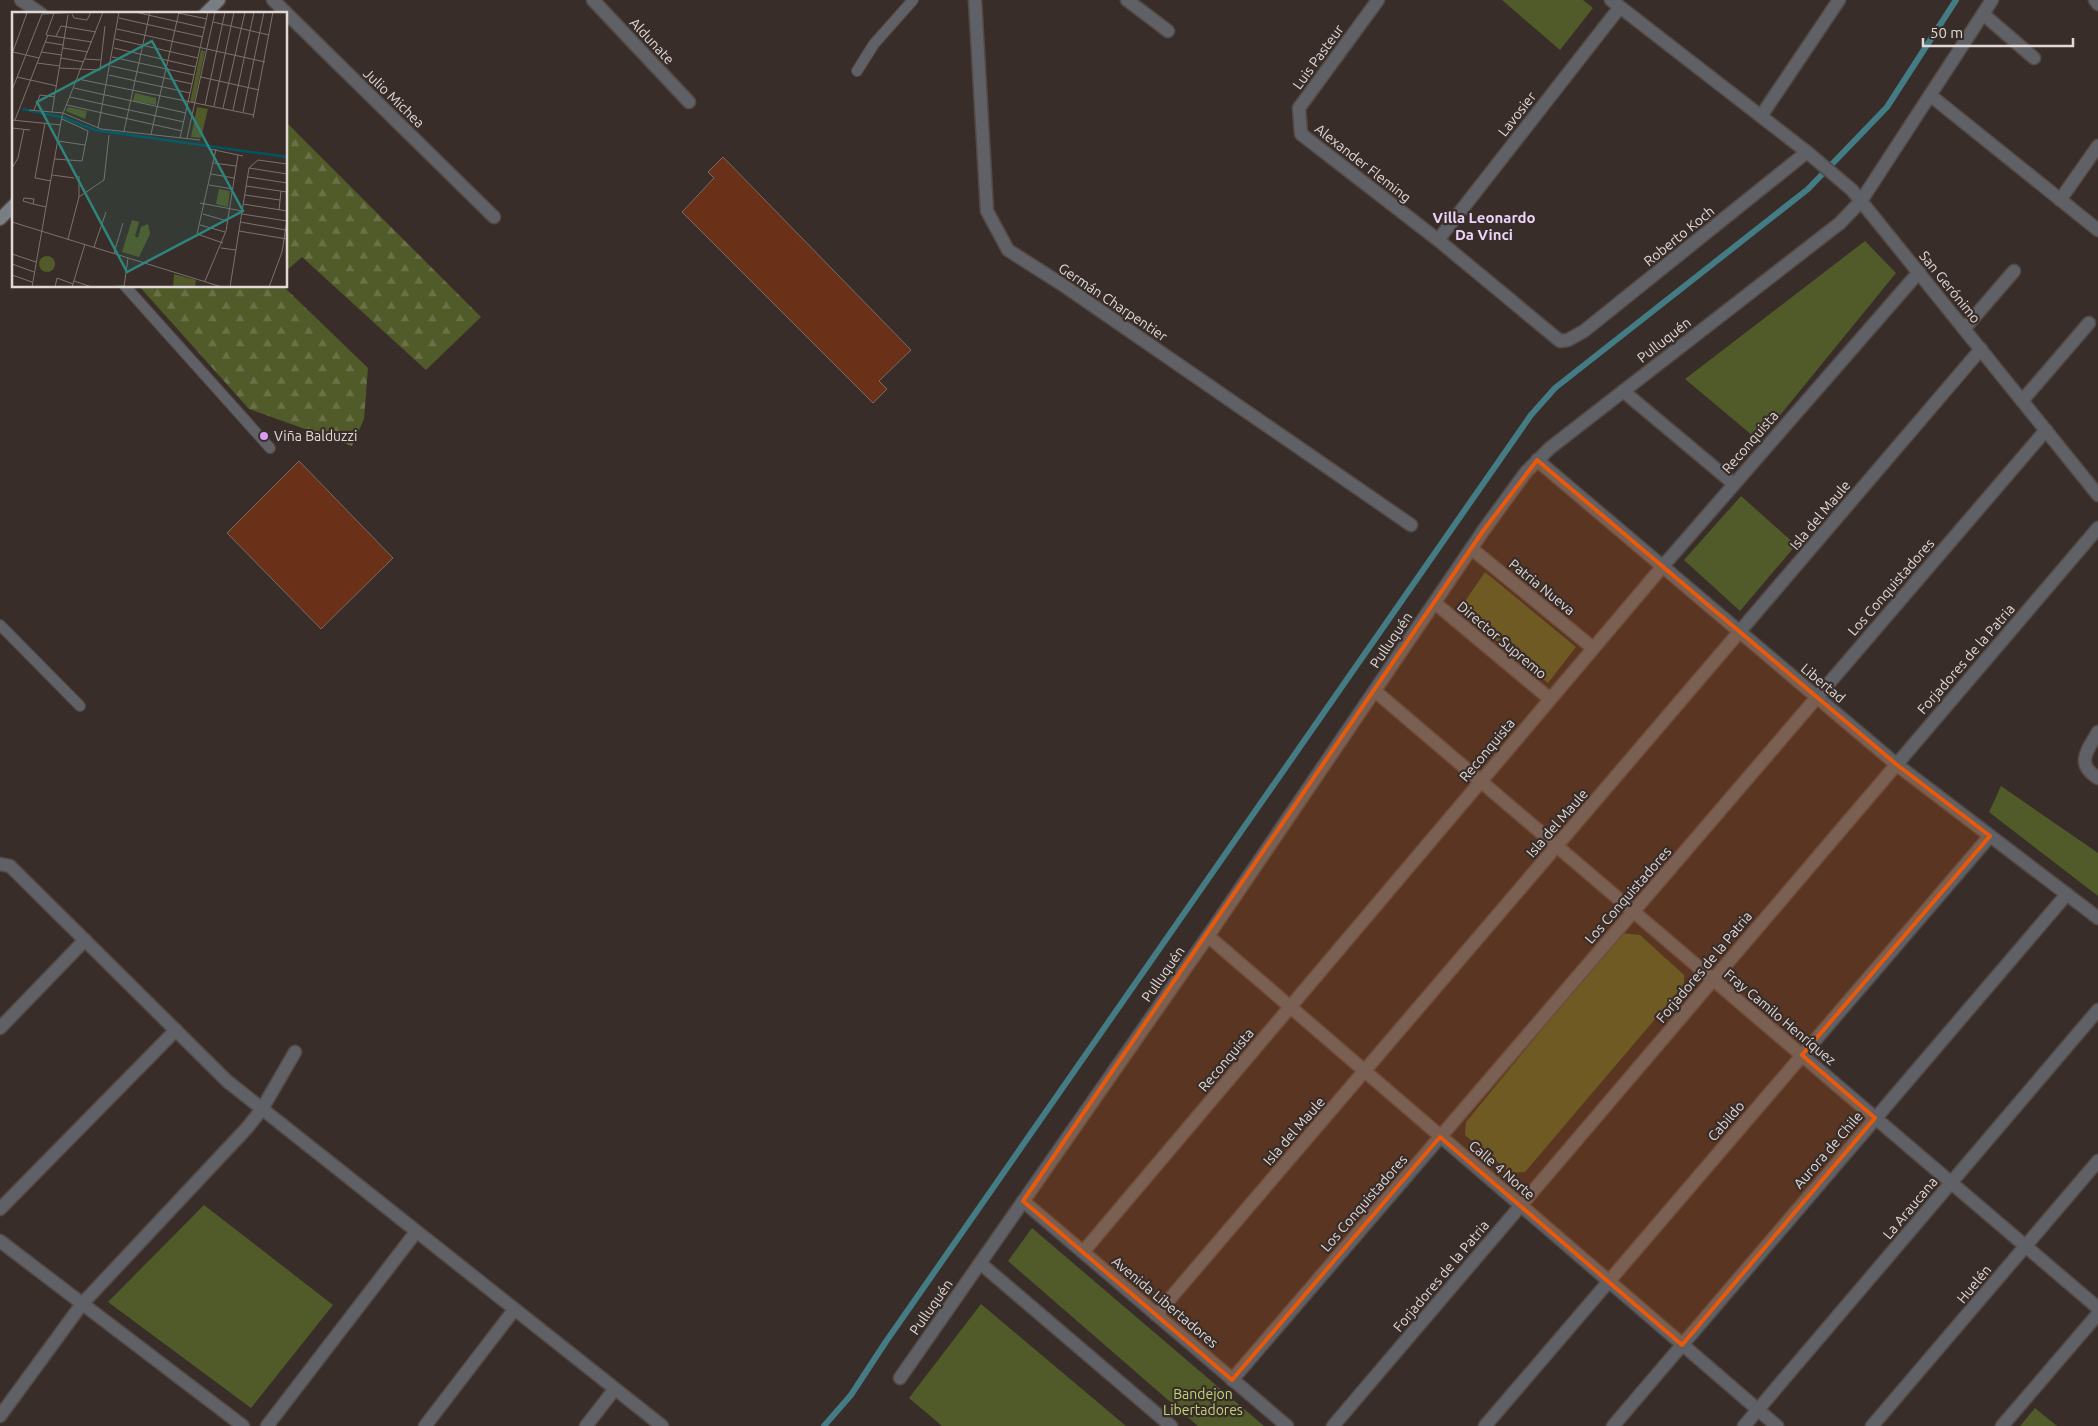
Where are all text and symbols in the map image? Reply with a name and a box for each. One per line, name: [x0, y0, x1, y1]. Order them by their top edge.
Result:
inset map: [12, 12, 288, 288]
street label: Aldunate: [627, 15, 677, 67]
scale bar: [1923, 15, 2073, 47]
street label: Luis Pasteur: [1289, 21, 1347, 92]
text: 50 m: [1930, 24, 1963, 41]
street label: Julio Michea: [360, 65, 428, 131]
street label: Lavosier: [1495, 88, 1540, 139]
street label: Alexander Fleming: [1312, 121, 1414, 205]
street label: Roberto Koch: [1641, 203, 1717, 269]
district label: Villa Leonardo Da Vinci: [1432, 209, 1536, 243]
street label: San Gerónimo: [1916, 248, 1984, 326]
street label: Germán Charpentier: [1056, 260, 1171, 345]
street label: Pulluquén: [1634, 314, 1694, 366]
street label: Reconquista: [1719, 408, 1781, 476]
place label: Viña Balduzzi: [274, 428, 357, 444]
marker: Viña Balduzzi: [258, 430, 270, 442]
street label: Isla del Maule: [1786, 477, 1854, 553]
street label: Los Conquistadores: [1845, 535, 1937, 639]
street label: Patria Nueva: [1506, 556, 1578, 618]
street label: Director Supremo: [1454, 598, 1550, 682]
street label: Forjadores de la Patria: [1914, 601, 2018, 717]
street label: Pulluquén: [1367, 609, 1415, 671]
street label: Libertad: [1798, 660, 1848, 706]
street label: Reconquista: [1456, 715, 1518, 785]
street label: Isla del Maule: [1523, 786, 1591, 860]
street label: Los Conquistadores: [1582, 843, 1674, 947]
street label: Forjadores de la Patria: [1653, 908, 1755, 1026]
street label: Pulluquén: [1138, 943, 1188, 1005]
street label: Fray Camilo Henríquez: [1721, 966, 1839, 1068]
street label: Reconquista: [1195, 1025, 1257, 1095]
street label: Isla del Maule: [1260, 1094, 1328, 1168]
street label: Cabildo: [1704, 1098, 1748, 1144]
street label: Aurora de Chile: [1790, 1108, 1866, 1192]
street label: Calle 4 Norte: [1466, 1137, 1538, 1203]
street label: Los Conquistadores: [1318, 1151, 1410, 1255]
street label: La Araucana: [1879, 1174, 1941, 1242]
street label: Forjadores de la Patria: [1390, 1217, 1492, 1335]
street label: Avenida Libertadores: [1109, 1253, 1221, 1351]
street label: Huelén: [1953, 1262, 1995, 1306]
street label: Pulluquén: [906, 1276, 956, 1338]
park label: Bandejon Libertadores: [1163, 1386, 1243, 1418]

